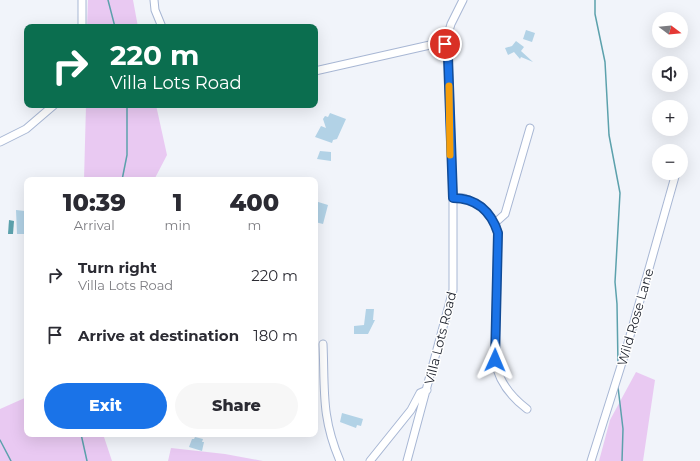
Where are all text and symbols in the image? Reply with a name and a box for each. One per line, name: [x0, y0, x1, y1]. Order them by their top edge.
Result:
north arrow: [652, 12, 688, 48]
map controls: [652, 12, 688, 180]
pin: [428, 27, 462, 61]
icon: arrive: [434, 33, 456, 55]
text: 220 m: [110, 38, 199, 72]
icon: right: [44, 40, 96, 92]
button: sound: [652, 56, 688, 92]
text: Villa Lots Road: [110, 72, 242, 94]
button: +: [652, 100, 688, 136]
button: −: [652, 144, 688, 180]
text: 10:39: [63, 188, 126, 217]
text: 1: [173, 188, 183, 217]
text: 400: [229, 188, 279, 217]
text: Arrival: [74, 217, 115, 233]
text: min: [165, 217, 191, 233]
text: m: [247, 217, 261, 233]
text: Turn right: [78, 258, 157, 277]
icon: right: [44, 264, 66, 286]
text: 220 m: [251, 266, 298, 285]
street label: Wild Rose Lane: [613, 266, 657, 368]
text: Villa Lots Road: [78, 277, 173, 293]
street label: Villa Lots Road: [421, 290, 459, 386]
icon: arrive: [44, 324, 66, 346]
text: Arrive at destination: [78, 326, 239, 345]
text: 180 m: [253, 326, 298, 345]
position arrow: [474, 339, 516, 381]
button: Exit: [44, 383, 167, 429]
button: Share: [175, 383, 298, 429]

